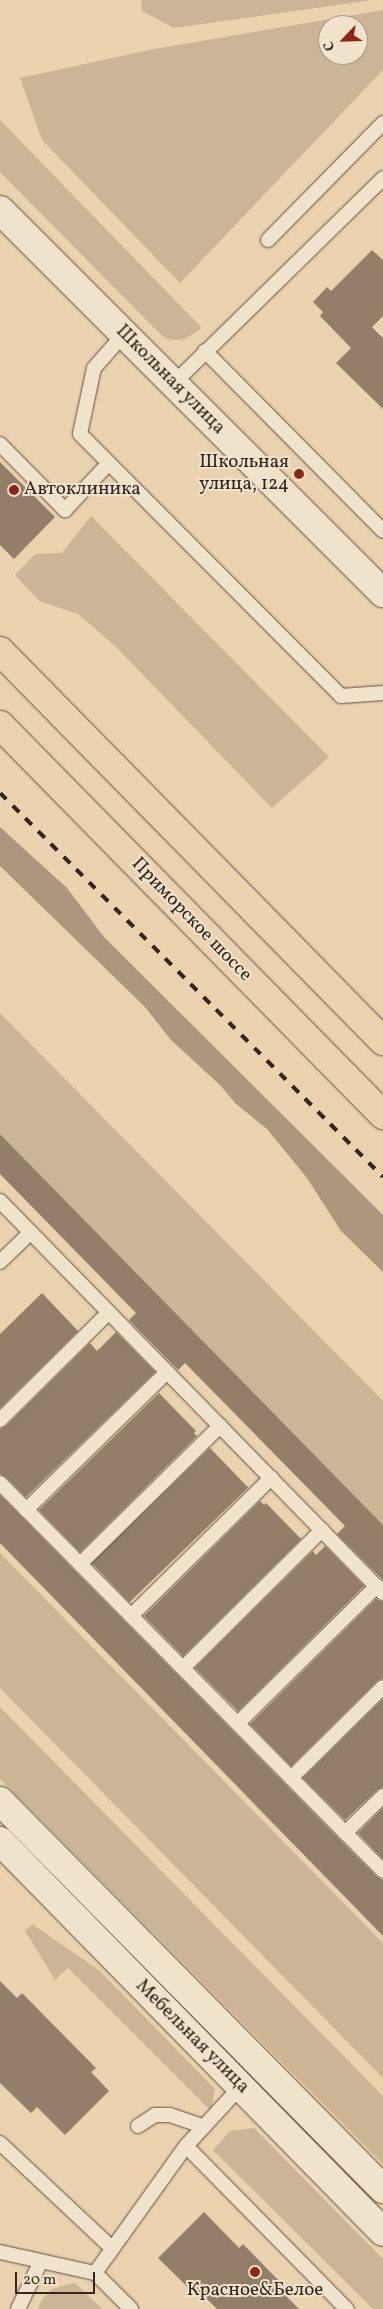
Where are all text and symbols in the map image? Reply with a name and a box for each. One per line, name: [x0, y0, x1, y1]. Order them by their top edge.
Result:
north arrow: [318, 15, 368, 65]
text: С: [319, 38, 340, 54]
street label: Школьная улица: [110, 320, 230, 440]
place label: Школьная улица, 124: [199, 452, 289, 496]
marker: Школьная улица, 124: [293, 468, 305, 480]
place label: Автоклиника: [24, 479, 141, 501]
marker: Автоклиника: [8, 484, 20, 496]
street label: Приморское шоссе: [126, 853, 256, 987]
street label: Мебельная улица: [130, 1975, 254, 2099]
scale bar: [18, 2262, 98, 2294]
marker: Красное&Белое: [249, 2266, 261, 2278]
text: 20 m: [23, 2270, 56, 2291]
place label: Красное&Белое: [187, 2280, 323, 2302]

